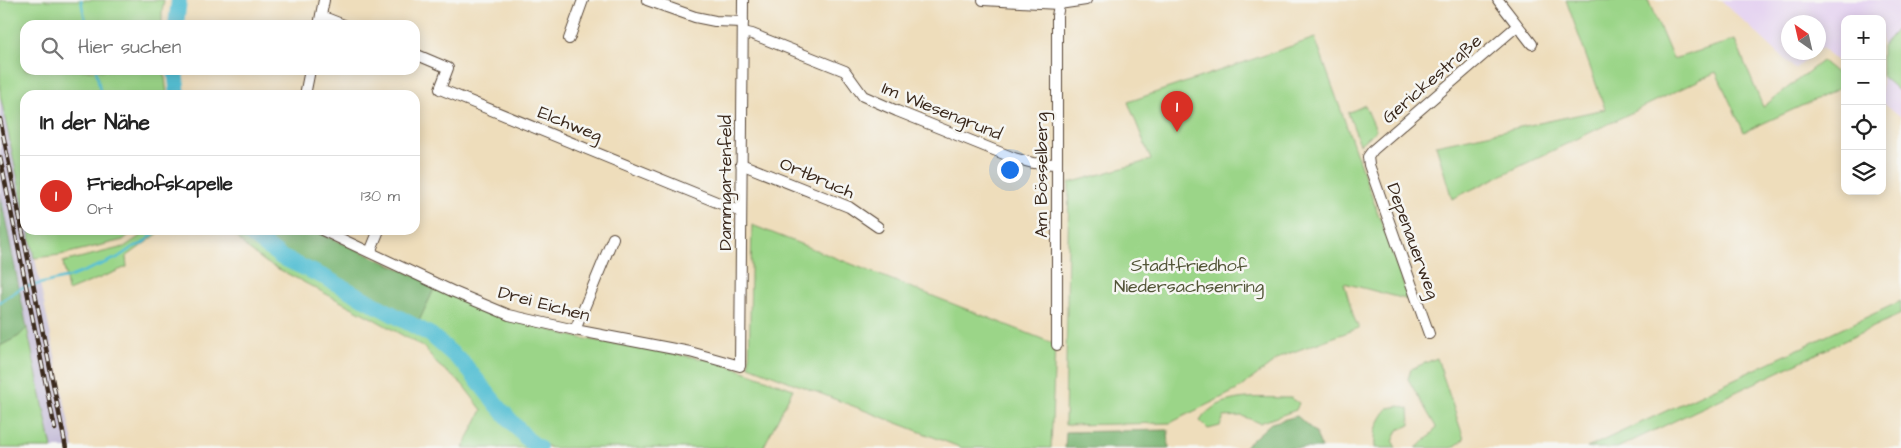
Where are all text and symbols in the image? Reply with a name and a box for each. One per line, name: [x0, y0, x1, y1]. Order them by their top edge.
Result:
north arrow: [1781, 15, 1826, 60]
map controls: [1841, 15, 1886, 195]
button: +: [1841, 15, 1886, 60]
search box: [20, 20, 420, 75]
street label: Gerickestraße: [1377, 28, 1488, 129]
icon: search: [38, 34, 66, 62]
text: Hier suchen: [78, 34, 181, 61]
button: −: [1841, 60, 1886, 105]
street label: Im Wiesengrund: [878, 75, 1006, 147]
pin: 1: [1161, 91, 1193, 132]
street label: Elchweg: [534, 100, 606, 149]
button: locate: [1841, 105, 1886, 150]
text: In der Nähe: [40, 108, 150, 137]
street label: Am Bösselberg: [1029, 112, 1055, 238]
street label: Dammgartenfeld: [713, 115, 739, 251]
button: layers: [1841, 150, 1886, 195]
street label: Ortbruch: [776, 151, 858, 205]
your location: [997, 157, 1023, 183]
text: Friedhofskapelle: [87, 171, 233, 198]
street label: Depenauerweg: [1379, 180, 1446, 303]
text: 1: [55, 185, 57, 207]
text: 130 m: [361, 185, 400, 207]
text: Ort: [87, 198, 113, 220]
park label: Stadtfriedhof Niedersachsenring: [1114, 253, 1264, 300]
street label: Drei Eichen: [496, 280, 592, 328]

